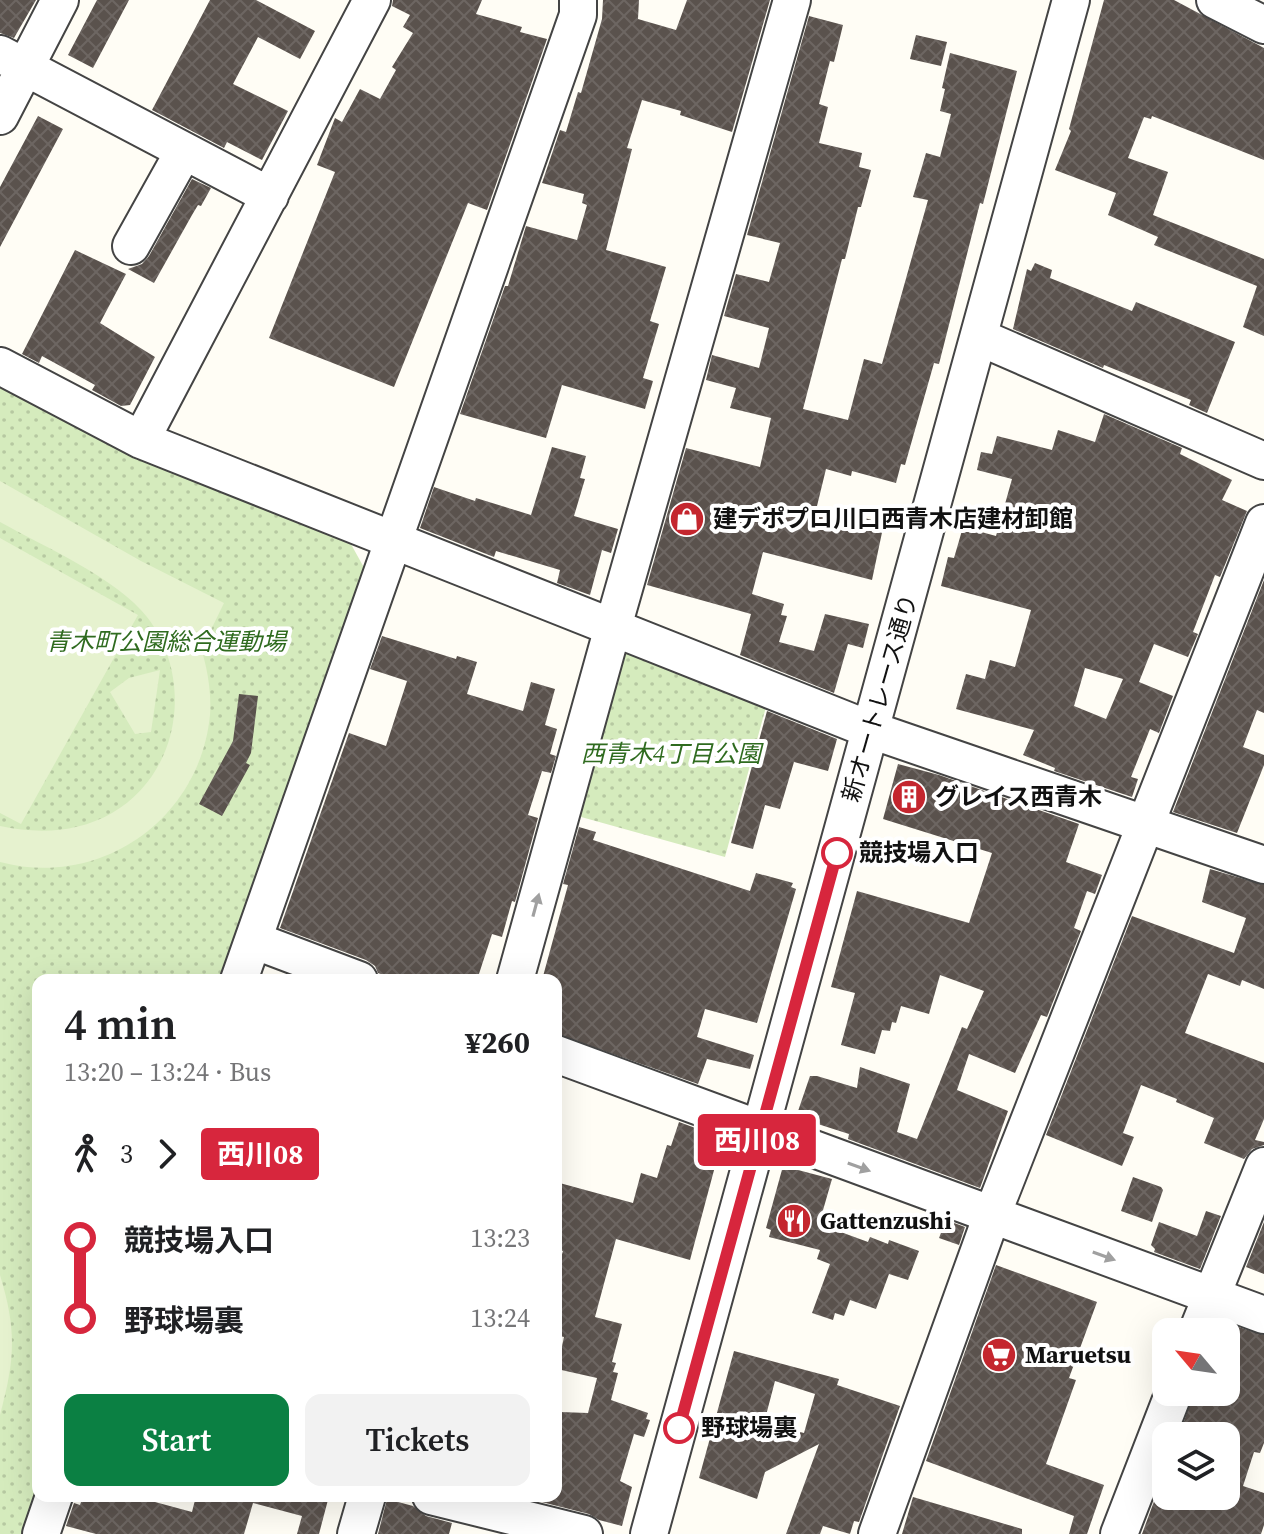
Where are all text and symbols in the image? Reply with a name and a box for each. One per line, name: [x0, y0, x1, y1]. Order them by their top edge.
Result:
shop icon: 建デポプロ川口西青木店建材卸館: [668, 500, 706, 538]
place label: 建デポプロ川口西青木店建材卸館: [713, 502, 1073, 535]
street label: 新オートレース通り: [834, 590, 925, 806]
park label: 青木町公園総合運動場: [46, 625, 289, 658]
park label: 西青木4丁目公園: [581, 737, 764, 770]
building icon: グレイス西青木: [890, 778, 928, 816]
place label: グレイス西青木: [935, 780, 1102, 813]
place label: 競技場入口: [859, 836, 979, 869]
marker: 競技場入口: [822, 838, 852, 868]
one-way arrow: [530, 892, 543, 916]
text: 4 min: [64, 993, 177, 1054]
text: ¥260: [465, 1022, 530, 1063]
text: 13:20 – 13:24 · Bus: [64, 1054, 271, 1090]
line badge: 西川08: [701, 1114, 813, 1166]
text: 西川08: [714, 1121, 800, 1159]
icon: walk: [64, 1132, 108, 1176]
icon: forward: [145, 1132, 189, 1176]
text: 西川08: [217, 1135, 303, 1173]
text: 3: [120, 1136, 133, 1172]
one-way arrow: [847, 1161, 871, 1174]
restaurant icon: Gattenzushi: [775, 1202, 813, 1240]
place label: Gattenzushi: [820, 1204, 952, 1237]
text: 競技場入口: [124, 1220, 274, 1261]
text: 13:23: [470, 1220, 530, 1256]
one-way arrow: [1092, 1250, 1116, 1263]
text: 野球場裏: [124, 1300, 244, 1341]
text: 13:24: [470, 1300, 530, 1336]
north arrow: [1152, 1318, 1240, 1406]
map controls: [1152, 1318, 1240, 1510]
supermarket icon: Maruetsu: [980, 1336, 1018, 1374]
place label: Maruetsu: [1025, 1338, 1131, 1371]
button: Start: [64, 1394, 289, 1486]
button: Tickets: [305, 1394, 530, 1486]
place label: 野球場裏: [701, 1411, 797, 1444]
marker: 野球場裏: [664, 1413, 694, 1443]
button: layers: [1152, 1422, 1240, 1510]

